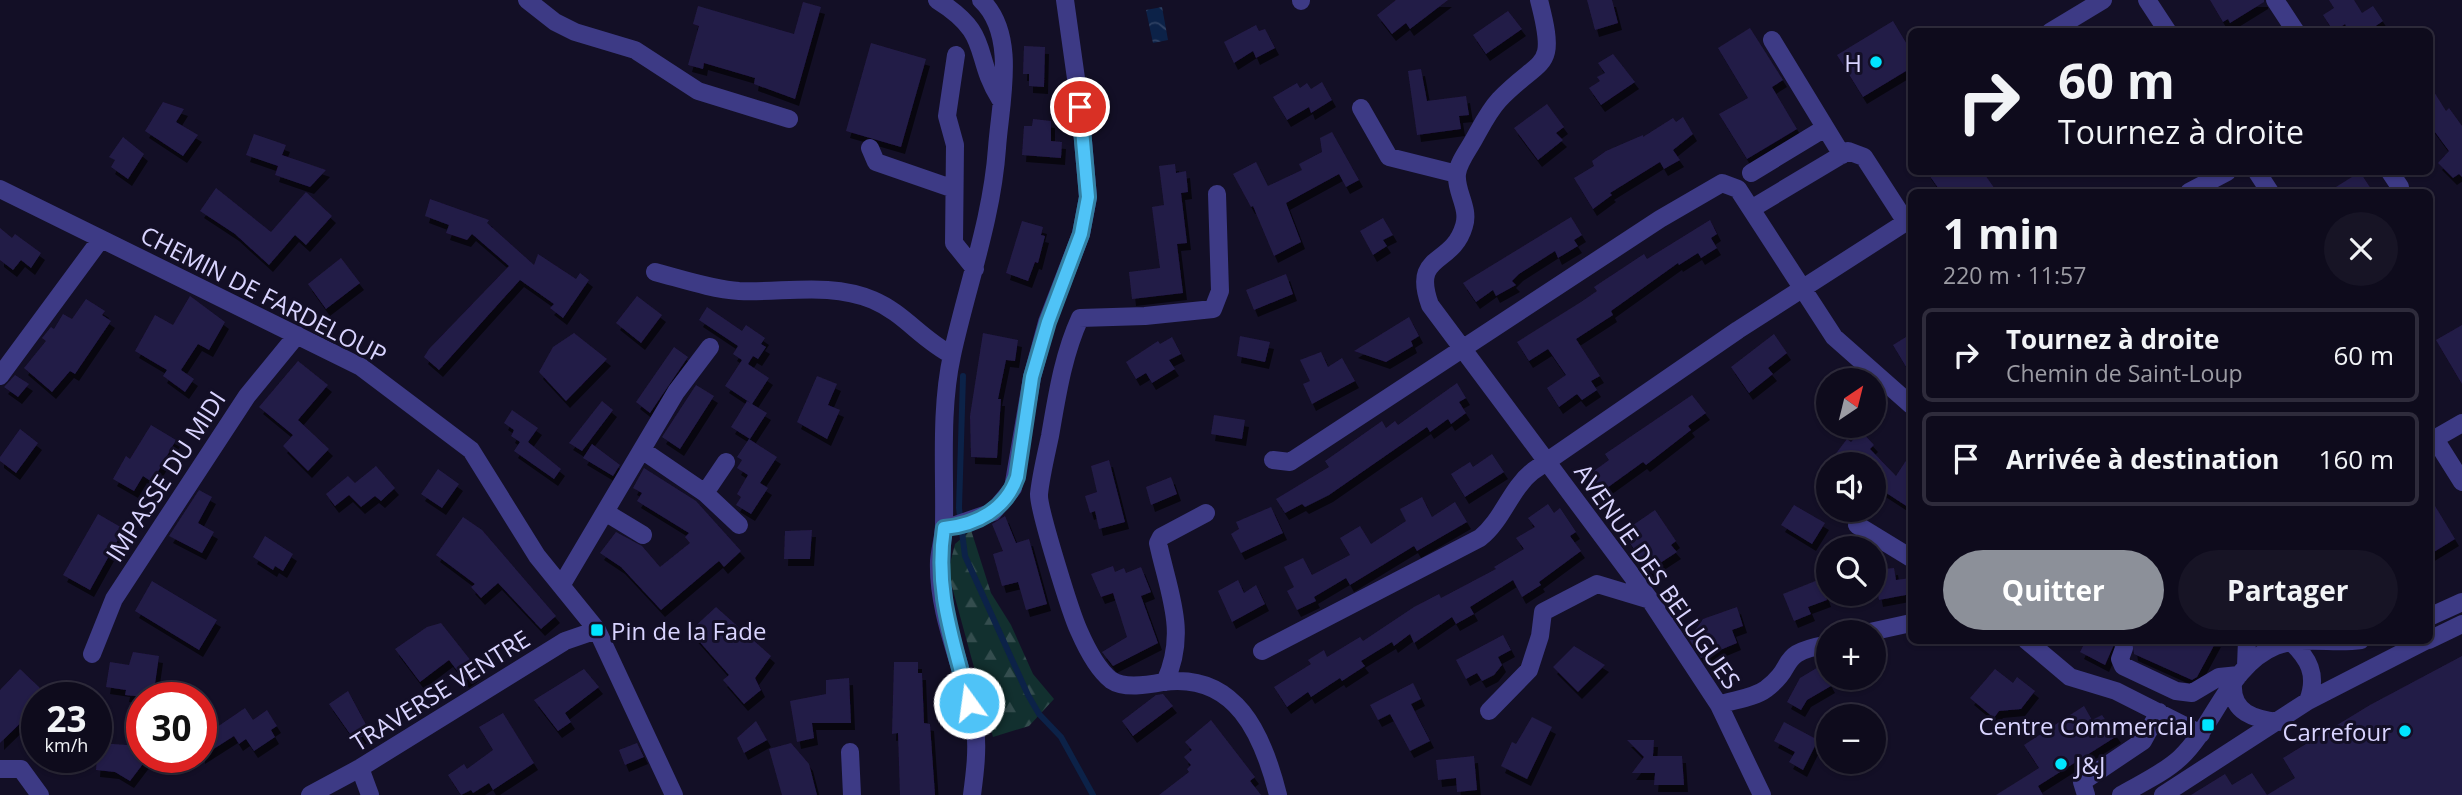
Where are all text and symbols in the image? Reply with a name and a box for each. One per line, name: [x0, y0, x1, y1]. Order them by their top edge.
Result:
place label: H: [1844, 46, 1862, 79]
text: 60 m: [2058, 47, 2175, 113]
marker: H: [1868, 54, 1884, 70]
icon: right: [1943, 56, 2034, 147]
pin: [1050, 77, 1110, 137]
icon: arrive: [1061, 88, 1099, 126]
text: Tournez à droite: [2058, 110, 2304, 153]
text: 1 min: [1943, 204, 2060, 261]
button: close: [2324, 212, 2398, 286]
street label: CHEMIN DE FARDELOUP: [135, 218, 393, 370]
text: 220 m · 11:57: [1943, 259, 2086, 291]
text: Tournez à droite: [2006, 321, 2219, 357]
icon: right: [1947, 336, 1985, 374]
text: 60 m: [2333, 337, 2394, 373]
text: Chemin de Saint-Loup: [2006, 357, 2243, 389]
north arrow: [1816, 368, 1886, 438]
map controls: [1816, 368, 1886, 774]
street label: IMPASSE DU MIDI: [97, 384, 233, 568]
icon: arrive: [1947, 440, 1985, 478]
text: Arrivée à destination: [2006, 441, 2279, 477]
text: 160 m: [2319, 441, 2394, 477]
button: sound: [1816, 452, 1886, 522]
street label: AVENUE DES BELUGUES: [1568, 457, 1748, 695]
button: search: [1816, 536, 1886, 606]
button: Quitter: [1943, 550, 2164, 630]
button: Partager: [2178, 550, 2398, 630]
place label: Pin de la Fade: [611, 614, 766, 647]
button: +: [1816, 620, 1886, 690]
street label: TRAVERSE VENTRE: [344, 622, 536, 758]
marker: Pin de la Fade: [589, 622, 605, 638]
position arrow: [932, 666, 1006, 740]
speed limit sign: 30: [126, 682, 217, 773]
text: 23: [46, 695, 87, 742]
button: −: [1816, 704, 1886, 774]
place label: Centre Commercial: [1978, 709, 2194, 742]
place label: Carrefour: [2282, 715, 2391, 748]
marker: Centre Commercial: [2200, 717, 2216, 733]
marker: Carrefour: [2397, 723, 2413, 739]
text: km/h: [45, 733, 88, 757]
place label: J&J: [2073, 748, 2105, 781]
marker: J&J: [2053, 756, 2069, 772]

